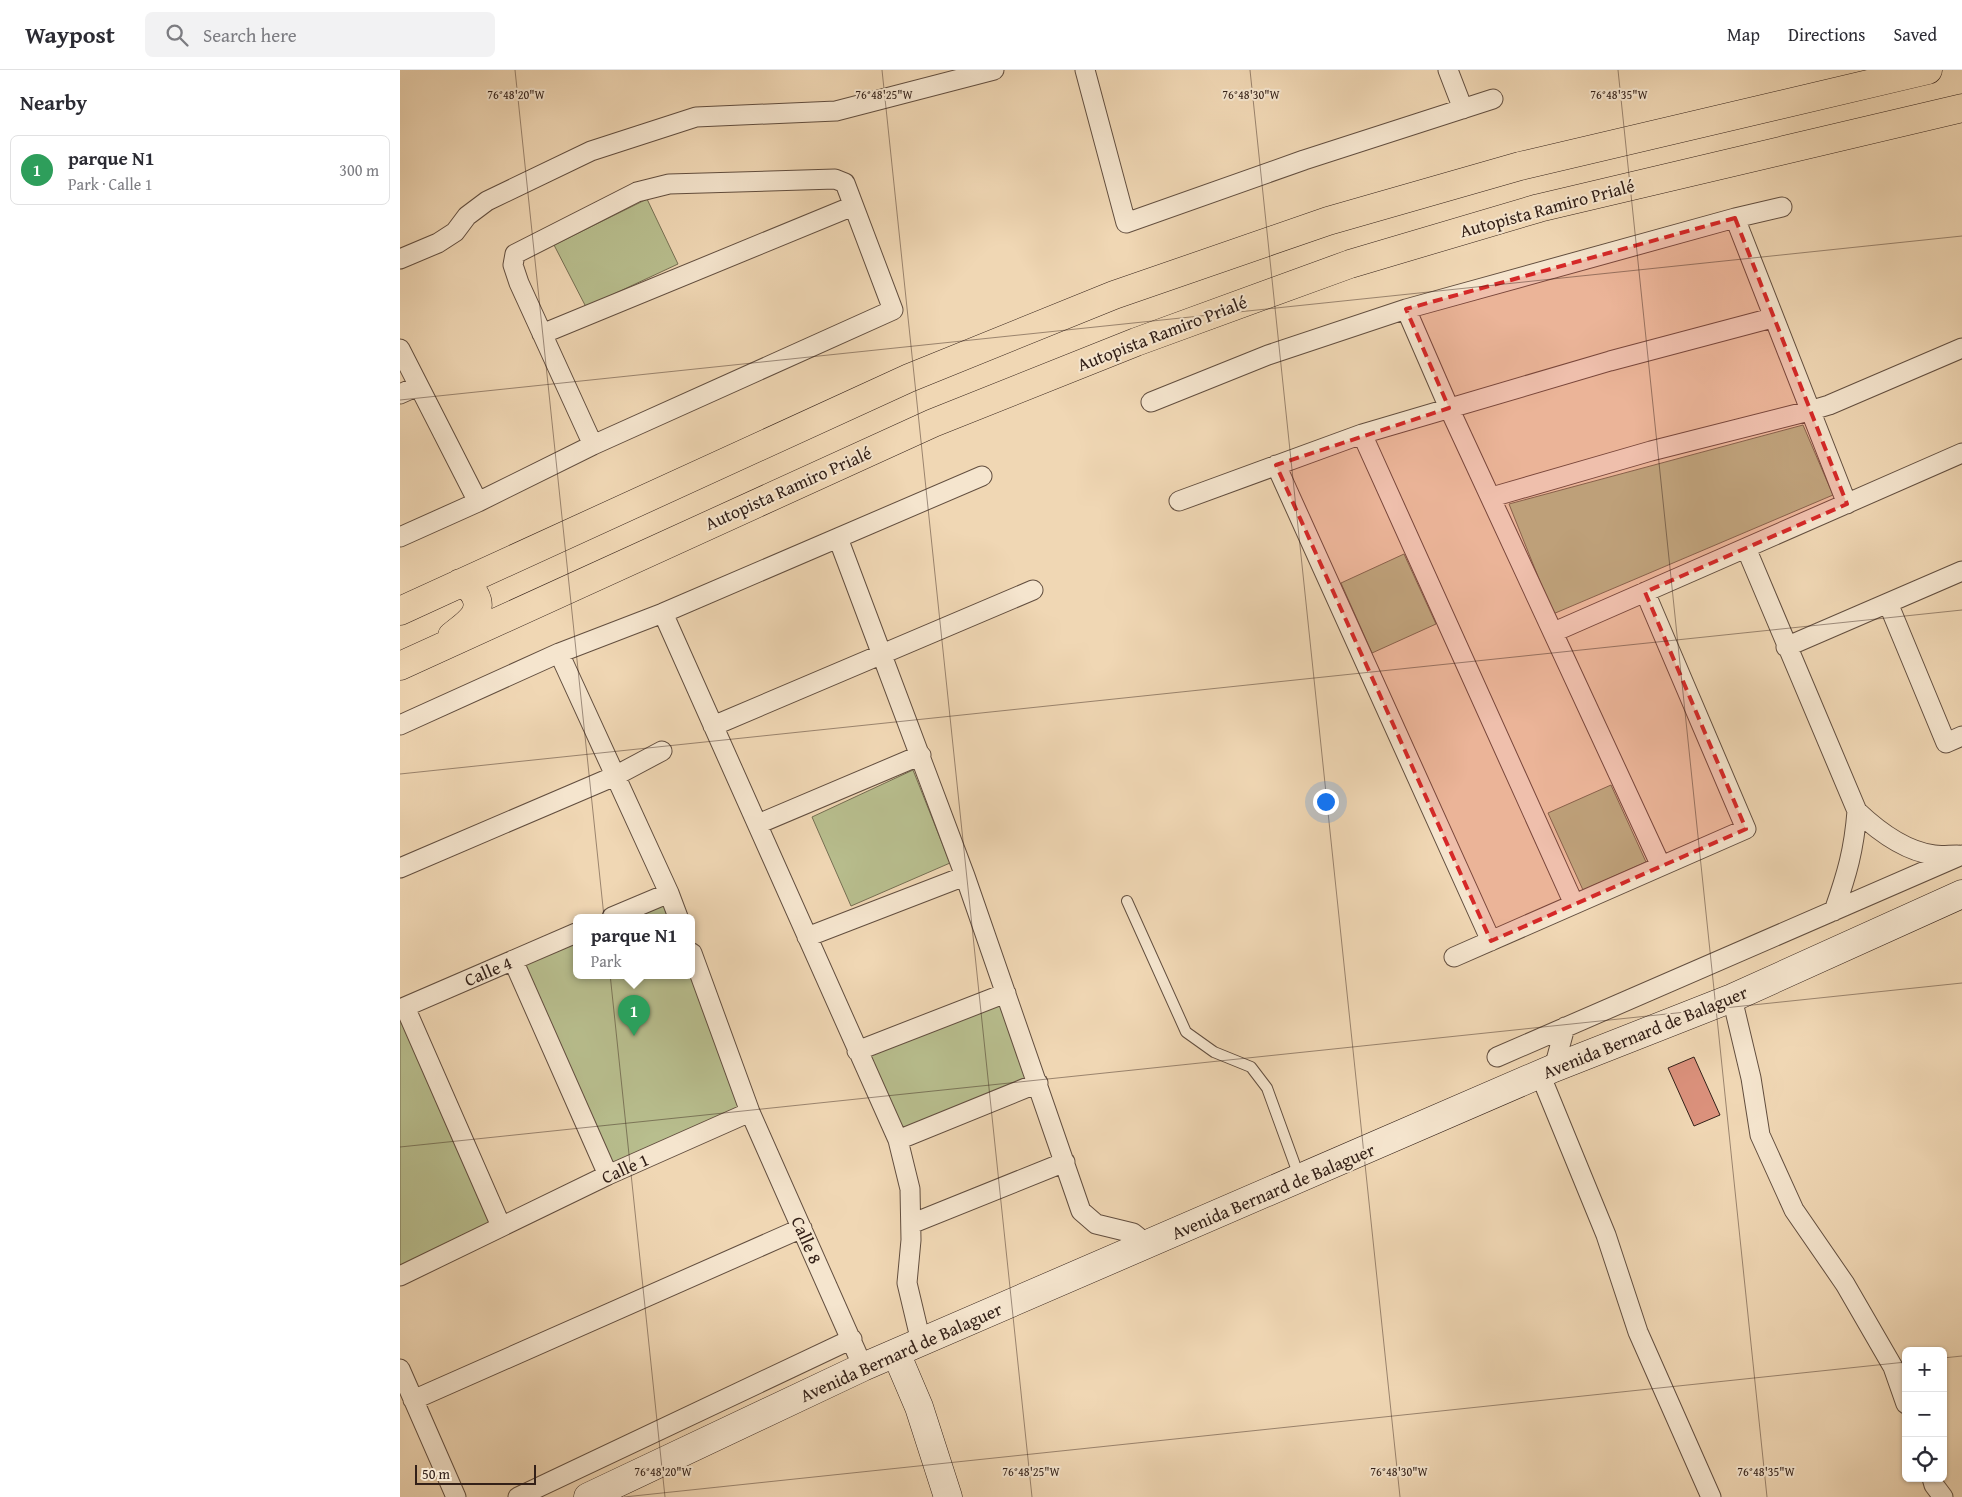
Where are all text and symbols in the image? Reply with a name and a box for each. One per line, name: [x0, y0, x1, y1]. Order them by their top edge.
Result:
search box: [145, 12, 495, 57]
text: Waypost: [25, 17, 115, 52]
icon: search: [163, 21, 191, 49]
text: Search here: [203, 21, 297, 49]
text: Map: [1727, 21, 1760, 48]
text: Directions: [1788, 21, 1865, 48]
text: Saved: [1893, 21, 1937, 48]
text: 76°48'20"W: [487, 86, 546, 103]
text: 76°48'25"W: [855, 86, 914, 103]
text: 76°48'30"W: [1222, 86, 1281, 103]
text: 76°48'35"W: [1590, 86, 1649, 103]
text: Nearby: [20, 87, 87, 118]
text: parque N1: [68, 144, 155, 172]
text: 1: [33, 158, 41, 182]
text: 300 m: [339, 158, 379, 182]
text: Park · Calle 1: [68, 172, 153, 196]
street label: Autopista Ramiro Prialé: [1457, 172, 1637, 244]
street label: Autopista Ramiro Prialé: [1073, 288, 1251, 378]
street label: Autopista Ramiro Prialé: [700, 439, 876, 537]
your location: [1313, 789, 1339, 815]
popup: [573, 914, 695, 979]
text: parque N1: [591, 921, 677, 949]
street label: Calle 4: [460, 949, 516, 993]
text: Park: [591, 949, 622, 973]
street label: Avenida Bernard de Balaguer: [1539, 978, 1752, 1085]
pin: 1: [618, 995, 650, 1036]
street label: Avenida Bernard de Balaguer: [1167, 1136, 1379, 1246]
street label: Calle 1: [597, 1146, 653, 1190]
street label: Calle 8: [785, 1212, 829, 1268]
street label: Avenida Bernard de Balaguer: [796, 1295, 1007, 1409]
map controls: [1902, 1347, 1947, 1482]
button: +: [1902, 1347, 1947, 1392]
button: −: [1902, 1392, 1947, 1437]
button: locate: [1902, 1437, 1947, 1482]
scale bar: [415, 1462, 536, 1485]
text: 76°48'20"W: [634, 1463, 693, 1480]
text: 76°48'25"W: [1002, 1463, 1061, 1480]
text: 76°48'30"W: [1370, 1463, 1429, 1480]
text: 76°48'35"W: [1737, 1463, 1796, 1480]
text: 50 m: [422, 1464, 450, 1484]

